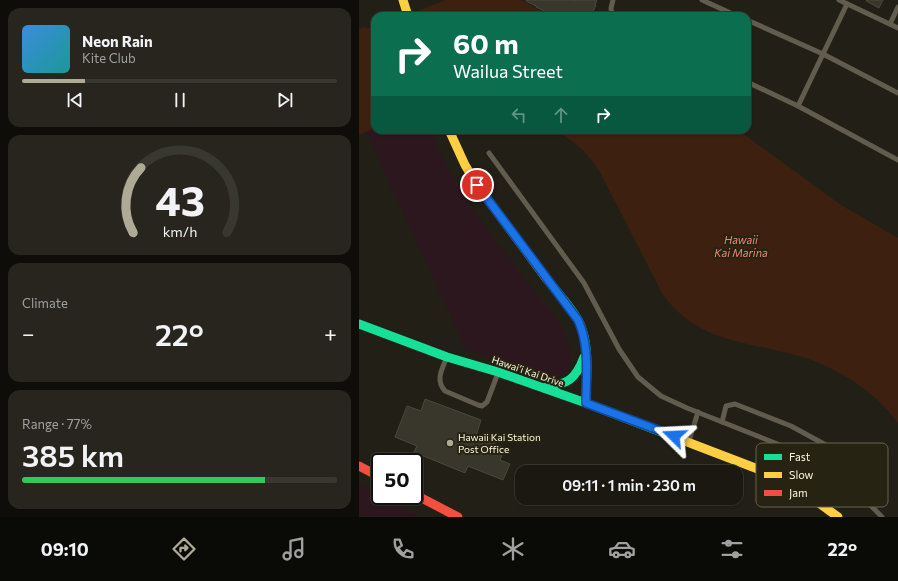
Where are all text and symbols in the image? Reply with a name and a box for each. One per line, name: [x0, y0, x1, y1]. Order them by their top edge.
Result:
text: 60 m: [453, 26, 519, 60]
icon: right: [387, 28, 439, 80]
text: Neon Rain: [82, 32, 153, 50]
text: Kite Club: [82, 50, 136, 66]
text: Wailua Street: [453, 60, 563, 82]
icon: previous: [64, 89, 86, 111]
icon: pause: [169, 89, 191, 111]
icon: next: [274, 89, 296, 111]
icon: left: [508, 104, 530, 126]
icon: ahead: [550, 104, 572, 126]
icon: right: [592, 104, 614, 126]
pin: [460, 168, 494, 202]
text: 43: [155, 174, 204, 225]
icon: arrive: [466, 174, 488, 196]
text: km/h: [162, 221, 197, 239]
water label: Hawaii Kai Marina: [714, 233, 768, 259]
text: Climate: [22, 295, 68, 311]
text: 22°: [155, 315, 204, 352]
text: −: [22, 320, 35, 347]
text: +: [324, 320, 337, 347]
street label: Hawai’i Kai Drive: [490, 353, 566, 389]
position arrow: [653, 415, 695, 457]
text: Range · 77%: [22, 416, 92, 432]
place label: Hawaii Kai Station Post Office: [458, 431, 541, 455]
text: 385 km: [22, 436, 124, 473]
marker: Hawaii Kai Station Post Office: [445, 438, 455, 448]
legend: [756, 443, 888, 507]
text: Fast: [789, 450, 811, 463]
speed limit sign: 50: [371, 453, 423, 505]
text: Slow: [789, 468, 814, 481]
text: 09:11 · 1 min · 230 m: [562, 476, 696, 494]
text: Jam: [789, 486, 808, 500]
icon: directions: [170, 535, 198, 563]
icon: music: [280, 535, 308, 563]
icon: phone: [389, 535, 417, 563]
icon: climate: [499, 535, 527, 563]
icon: car: [608, 535, 636, 563]
icon: filters: [718, 535, 746, 563]
text: 09:10: [41, 538, 89, 560]
text: 22°: [828, 538, 857, 560]

